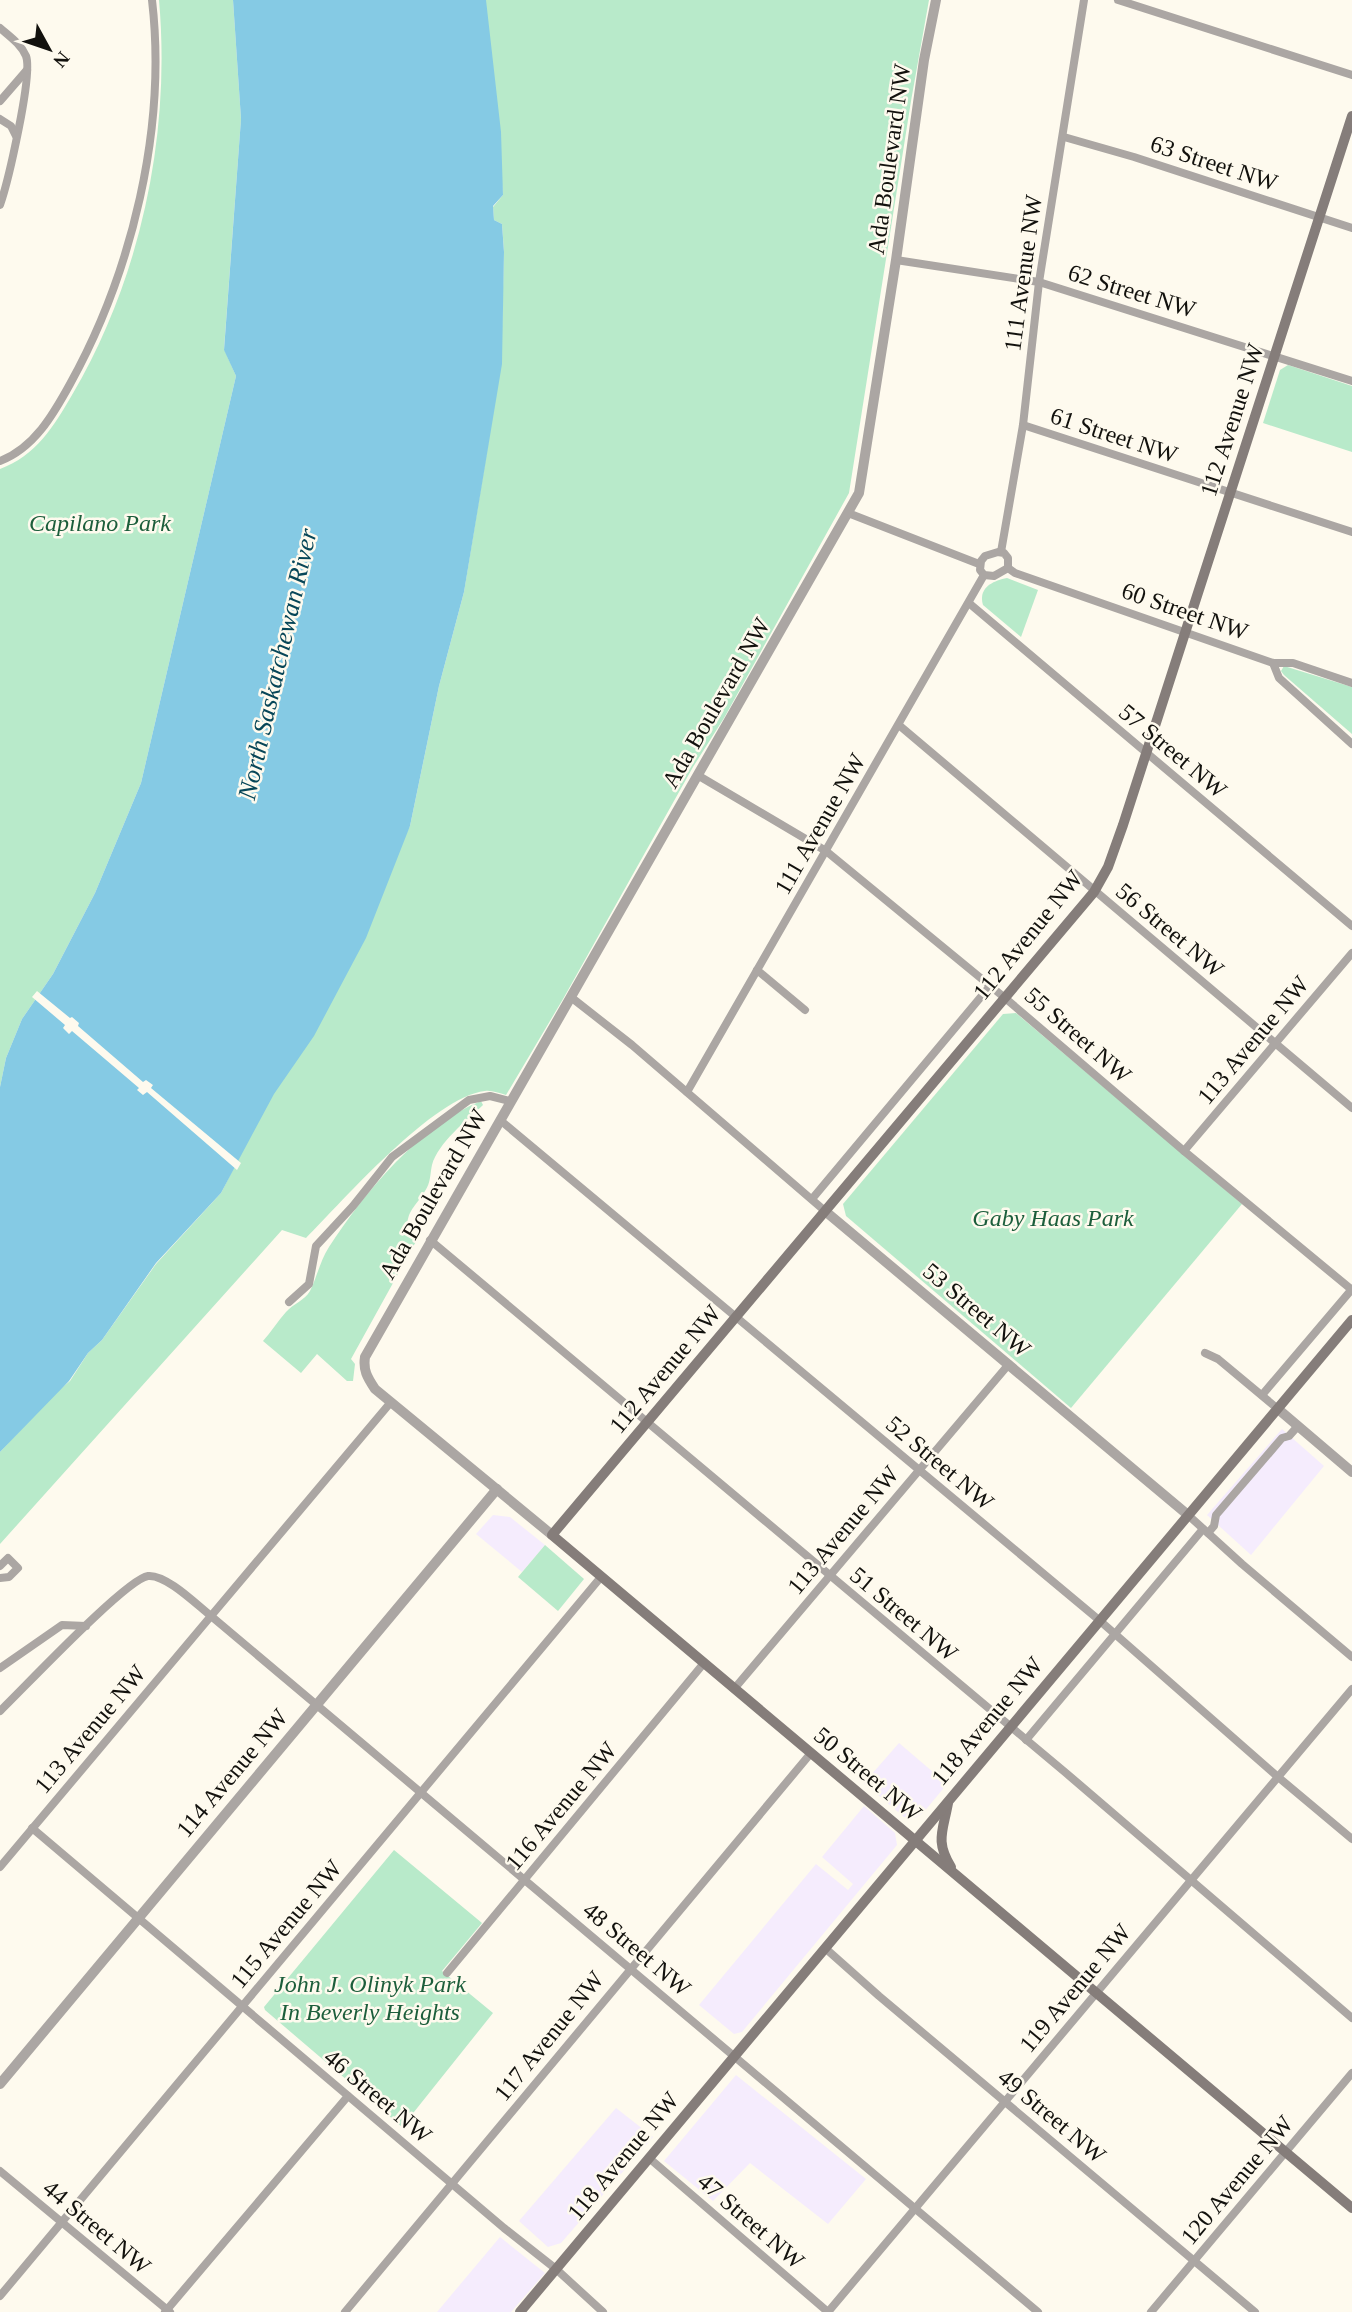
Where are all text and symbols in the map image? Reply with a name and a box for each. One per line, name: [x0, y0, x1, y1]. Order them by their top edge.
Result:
north arrow: [14, 14, 84, 84]
text: N: [49, 48, 74, 72]
street label: Ada Boulevard NW: [863, 62, 915, 256]
street label: 63 Street NW: [1147, 130, 1281, 196]
street label: 111 Avenue NW: [999, 193, 1047, 353]
street label: 62 Street NW: [1065, 259, 1199, 323]
street label: 112 Avenue NW: [1195, 340, 1269, 499]
street label: 61 Street NW: [1047, 402, 1181, 468]
park label: Capilano Park: [29, 510, 171, 536]
water label: North Saskatchewan River: [232, 525, 323, 803]
street label: 60 Street NW: [1118, 577, 1252, 645]
street label: Ada Boulevard NW: [657, 613, 775, 793]
street label: 57 Street NW: [1114, 699, 1232, 804]
street label: 111 Avenue NW: [769, 749, 871, 899]
street label: 112 Avenue NW: [968, 865, 1088, 1005]
street label: 56 Street NW: [1111, 878, 1229, 983]
street label: 113 Avenue NW: [1192, 971, 1314, 1109]
street label: 55 Street NW: [1020, 982, 1137, 1088]
street label: Ada Boulevard NW: [374, 1104, 492, 1284]
park label: Gaby Haas Park: [972, 1205, 1134, 1231]
street label: 53 Street NW: [918, 1258, 1036, 1363]
street label: 112 Avenue NW: [604, 1300, 726, 1438]
street label: 52 Street NW: [881, 1411, 999, 1516]
street label: 113 Avenue NW: [782, 1461, 904, 1599]
street label: 51 Street NW: [845, 1562, 963, 1667]
street label: 118 Avenue NW: [926, 1652, 1048, 1790]
street label: 113 Avenue NW: [29, 1660, 151, 1798]
street label: 114 Avenue NW: [171, 1704, 293, 1842]
street label: 50 Street NW: [809, 1722, 927, 1827]
street label: 116 Avenue NW: [500, 1737, 622, 1875]
street label: 115 Avenue NW: [225, 1855, 347, 1993]
street label: 48 Street NW: [578, 1897, 696, 2002]
street label: 119 Avenue NW: [1014, 1919, 1136, 2057]
street label: 117 Avenue NW: [489, 1966, 609, 2106]
park label: John J. Olinyk Park In Beverly Heights: [274, 1971, 466, 2025]
street label: 46 Street NW: [319, 2044, 437, 2149]
street label: 49 Street NW: [993, 2064, 1111, 2169]
street label: 118 Avenue NW: [562, 2087, 684, 2225]
street label: 120 Avenue NW: [1176, 2110, 1298, 2249]
street label: 47 Street NW: [693, 2168, 810, 2274]
street label: 44 Street NW: [38, 2175, 156, 2280]

